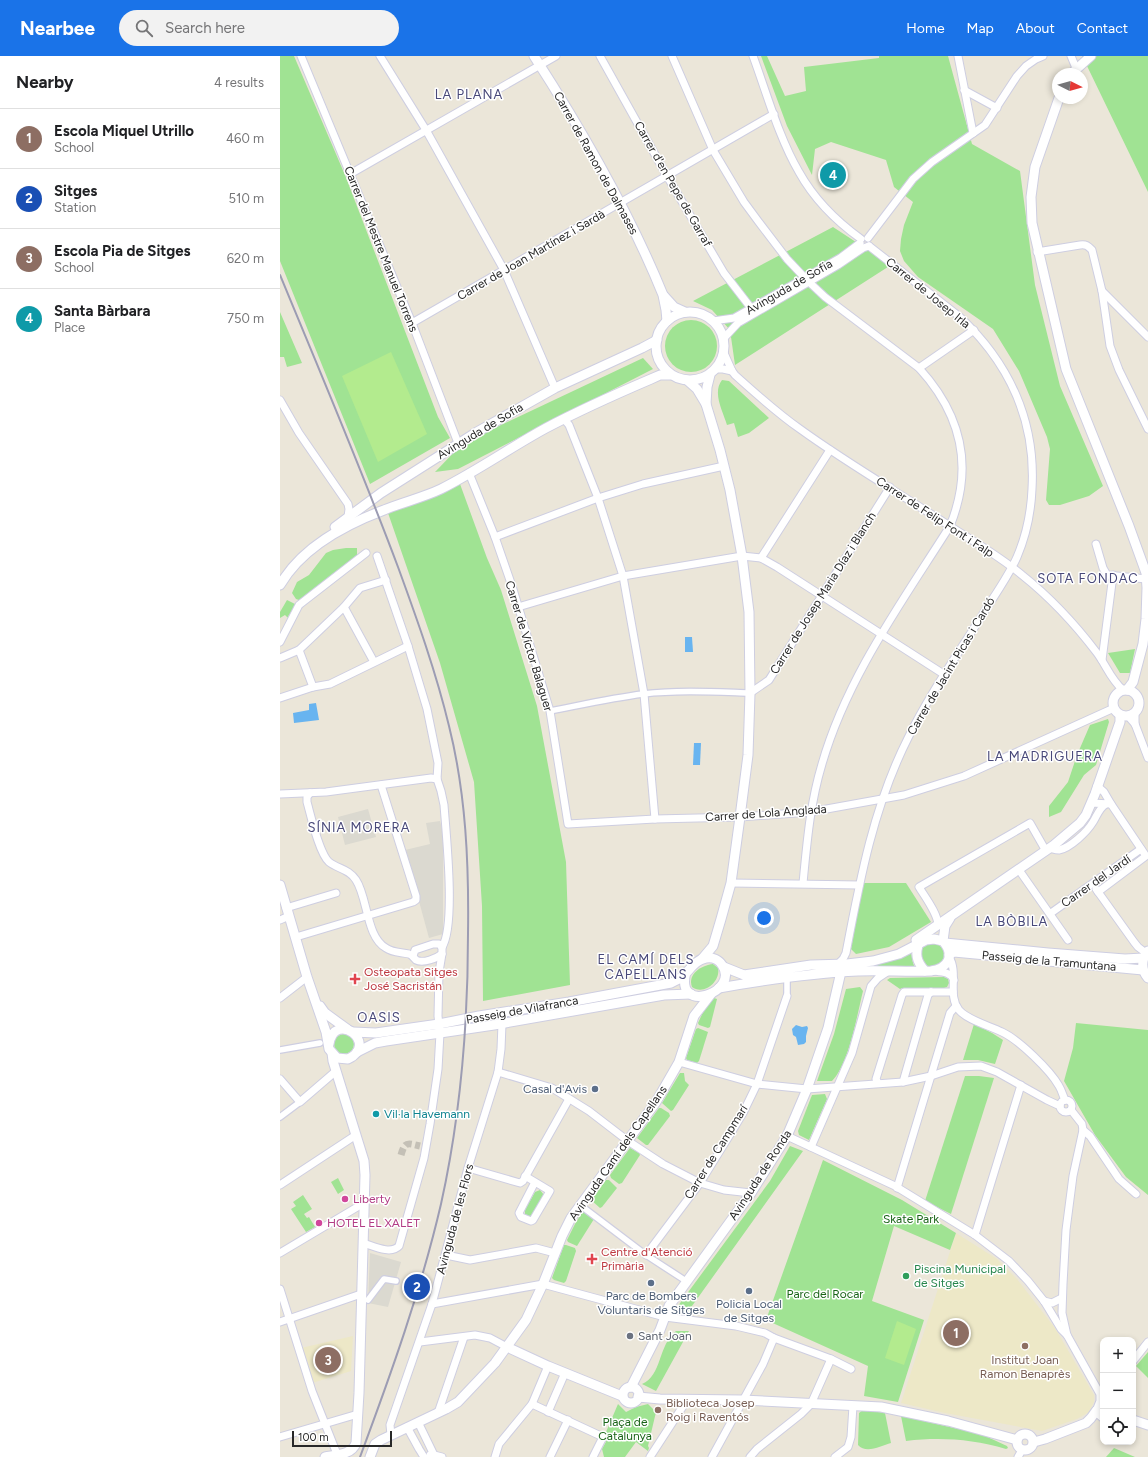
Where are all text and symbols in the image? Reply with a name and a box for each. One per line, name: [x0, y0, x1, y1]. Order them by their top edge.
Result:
search box: [119, 10, 399, 46]
text: Nearbee: [20, 17, 95, 40]
icon: search: [133, 17, 155, 39]
text: Search here: [165, 19, 245, 37]
text: Home: [906, 20, 945, 37]
text: Map: [967, 20, 994, 37]
text: About: [1016, 20, 1055, 37]
text: Contact: [1077, 20, 1128, 37]
north arrow: [1052, 68, 1088, 104]
text: Nearby: [16, 72, 74, 92]
text: 4 results: [214, 75, 264, 90]
district label: LA PLANA: [435, 87, 503, 102]
street label: Carrer de Ramon de Dalmases: [551, 89, 641, 237]
street label: Carrer d'en Pepe de Garraf: [631, 119, 715, 250]
text: Escola Miquel Utrillo: [54, 122, 194, 140]
text: 1: [26, 131, 32, 146]
text: 460 m: [226, 131, 264, 146]
text: School: [54, 140, 94, 155]
pin: 4: [820, 160, 846, 190]
street label: Carrer del Mestre Manuel Torrens: [341, 164, 421, 334]
text: Sitges: [54, 182, 97, 200]
text: 2: [25, 191, 33, 206]
text: 510 m: [229, 191, 264, 206]
text: Station: [54, 200, 96, 215]
street label: Carrer de Joan Martínez i Sardà: [455, 207, 607, 303]
text: Escola Pia de Sitges: [54, 242, 191, 260]
text: 3: [25, 251, 33, 266]
text: 620 m: [227, 251, 264, 266]
street label: Carrer de Josep Irla: [883, 255, 973, 331]
street label: Avinguda de Sofia: [743, 256, 835, 318]
text: School: [54, 260, 94, 275]
text: Santa Bàrbara: [54, 302, 150, 320]
text: 4: [25, 311, 33, 326]
text: 750 m: [227, 311, 264, 326]
text: Place: [54, 320, 85, 335]
street label: Avinguda de Sofia: [434, 400, 526, 462]
street label: Carrer de Felip Font i Falp: [874, 474, 996, 560]
street label: Carrer de Josep Maria Díaz i Blanch: [767, 509, 879, 677]
district label: SOTA FONDAC: [1037, 571, 1139, 586]
street label: Carrer de Víctor Balaguer: [502, 579, 556, 713]
street label: Carrer de Jacint Picas i Cardó: [904, 595, 998, 737]
district label: LA MADRIGUERA: [987, 749, 1103, 764]
street label: Carrer de Lola Anglada: [705, 802, 827, 824]
district label: SÍNIA MORERA: [308, 820, 410, 835]
street label: Carrer del Jardí: [1058, 851, 1135, 910]
your location: [754, 908, 774, 928]
district label: LA BÒBILA: [976, 914, 1048, 929]
street label: Passeig de la Tramuntana: [981, 948, 1117, 974]
district label: EL CAMÍ DELS CAPELLANS: [598, 952, 694, 982]
place label: Osteopata Sitges José Sacristán: [364, 965, 458, 993]
marker: Osteopata Sitges José Sacristán: [349, 973, 361, 985]
street label: Passeig de Vilafranca: [465, 993, 579, 1027]
district label: OASIS: [357, 1010, 401, 1025]
place label: Casal d'Avis: [523, 1082, 587, 1096]
street label: Avinguda Camí dels Capellans: [566, 1083, 670, 1223]
marker: Casal d'Avis: [590, 1084, 600, 1094]
street label: Carrer de Campmarí: [681, 1101, 751, 1202]
place label: Vil·la Havemann: [384, 1107, 470, 1121]
marker: Vil·la Havemann: [371, 1109, 381, 1119]
street label: Avinguda de Ronda: [726, 1127, 794, 1223]
street label: Avinguda de les Flors: [434, 1162, 477, 1276]
place label: Liberty: [353, 1192, 391, 1206]
marker: Liberty: [340, 1194, 350, 1204]
park label: Skate Park: [883, 1212, 939, 1226]
place label: HOTEL EL XALET: [327, 1216, 420, 1230]
marker: HOTEL EL XALET: [314, 1218, 324, 1228]
place label: Centre d'Atenció Primària: [601, 1245, 693, 1273]
marker: Centre d'Atenció Primària: [586, 1253, 598, 1265]
place label: Piscina Municipal de Sitges: [914, 1262, 1006, 1290]
marker: Piscina Municipal de Sitges: [901, 1271, 911, 1281]
pin: 2: [404, 1272, 430, 1302]
marker: Parc de Bombers Voluntaris de Sitges: [646, 1278, 656, 1288]
marker: Policia Local de Sitges: [744, 1286, 754, 1296]
park label: Parc del Rocar: [787, 1287, 863, 1301]
place label: Parc de Bombers Voluntaris de Sitges: [597, 1289, 705, 1317]
place label: Policia Local de Sitges: [716, 1297, 782, 1325]
pin: 1: [943, 1318, 969, 1348]
place label: Sant Joan: [638, 1329, 692, 1343]
marker: Sant Joan: [625, 1331, 635, 1341]
map controls: [1100, 1337, 1136, 1445]
button: +: [1100, 1337, 1136, 1373]
marker: Institut Joan Ramon Benaprès: [1020, 1341, 1030, 1351]
pin: 3: [315, 1345, 341, 1375]
place label: Institut Joan Ramon Benaprès: [980, 1353, 1071, 1381]
button: −: [1100, 1373, 1136, 1409]
place label: Biblioteca Josep Roig i Raventós: [666, 1396, 755, 1424]
marker: Biblioteca Josep Roig i Raventós: [653, 1405, 663, 1415]
button: locate: [1100, 1409, 1136, 1445]
park label: Plaça de Catalunya: [598, 1415, 652, 1443]
scale bar: [292, 1429, 392, 1448]
text: 100 m: [298, 1431, 329, 1444]

